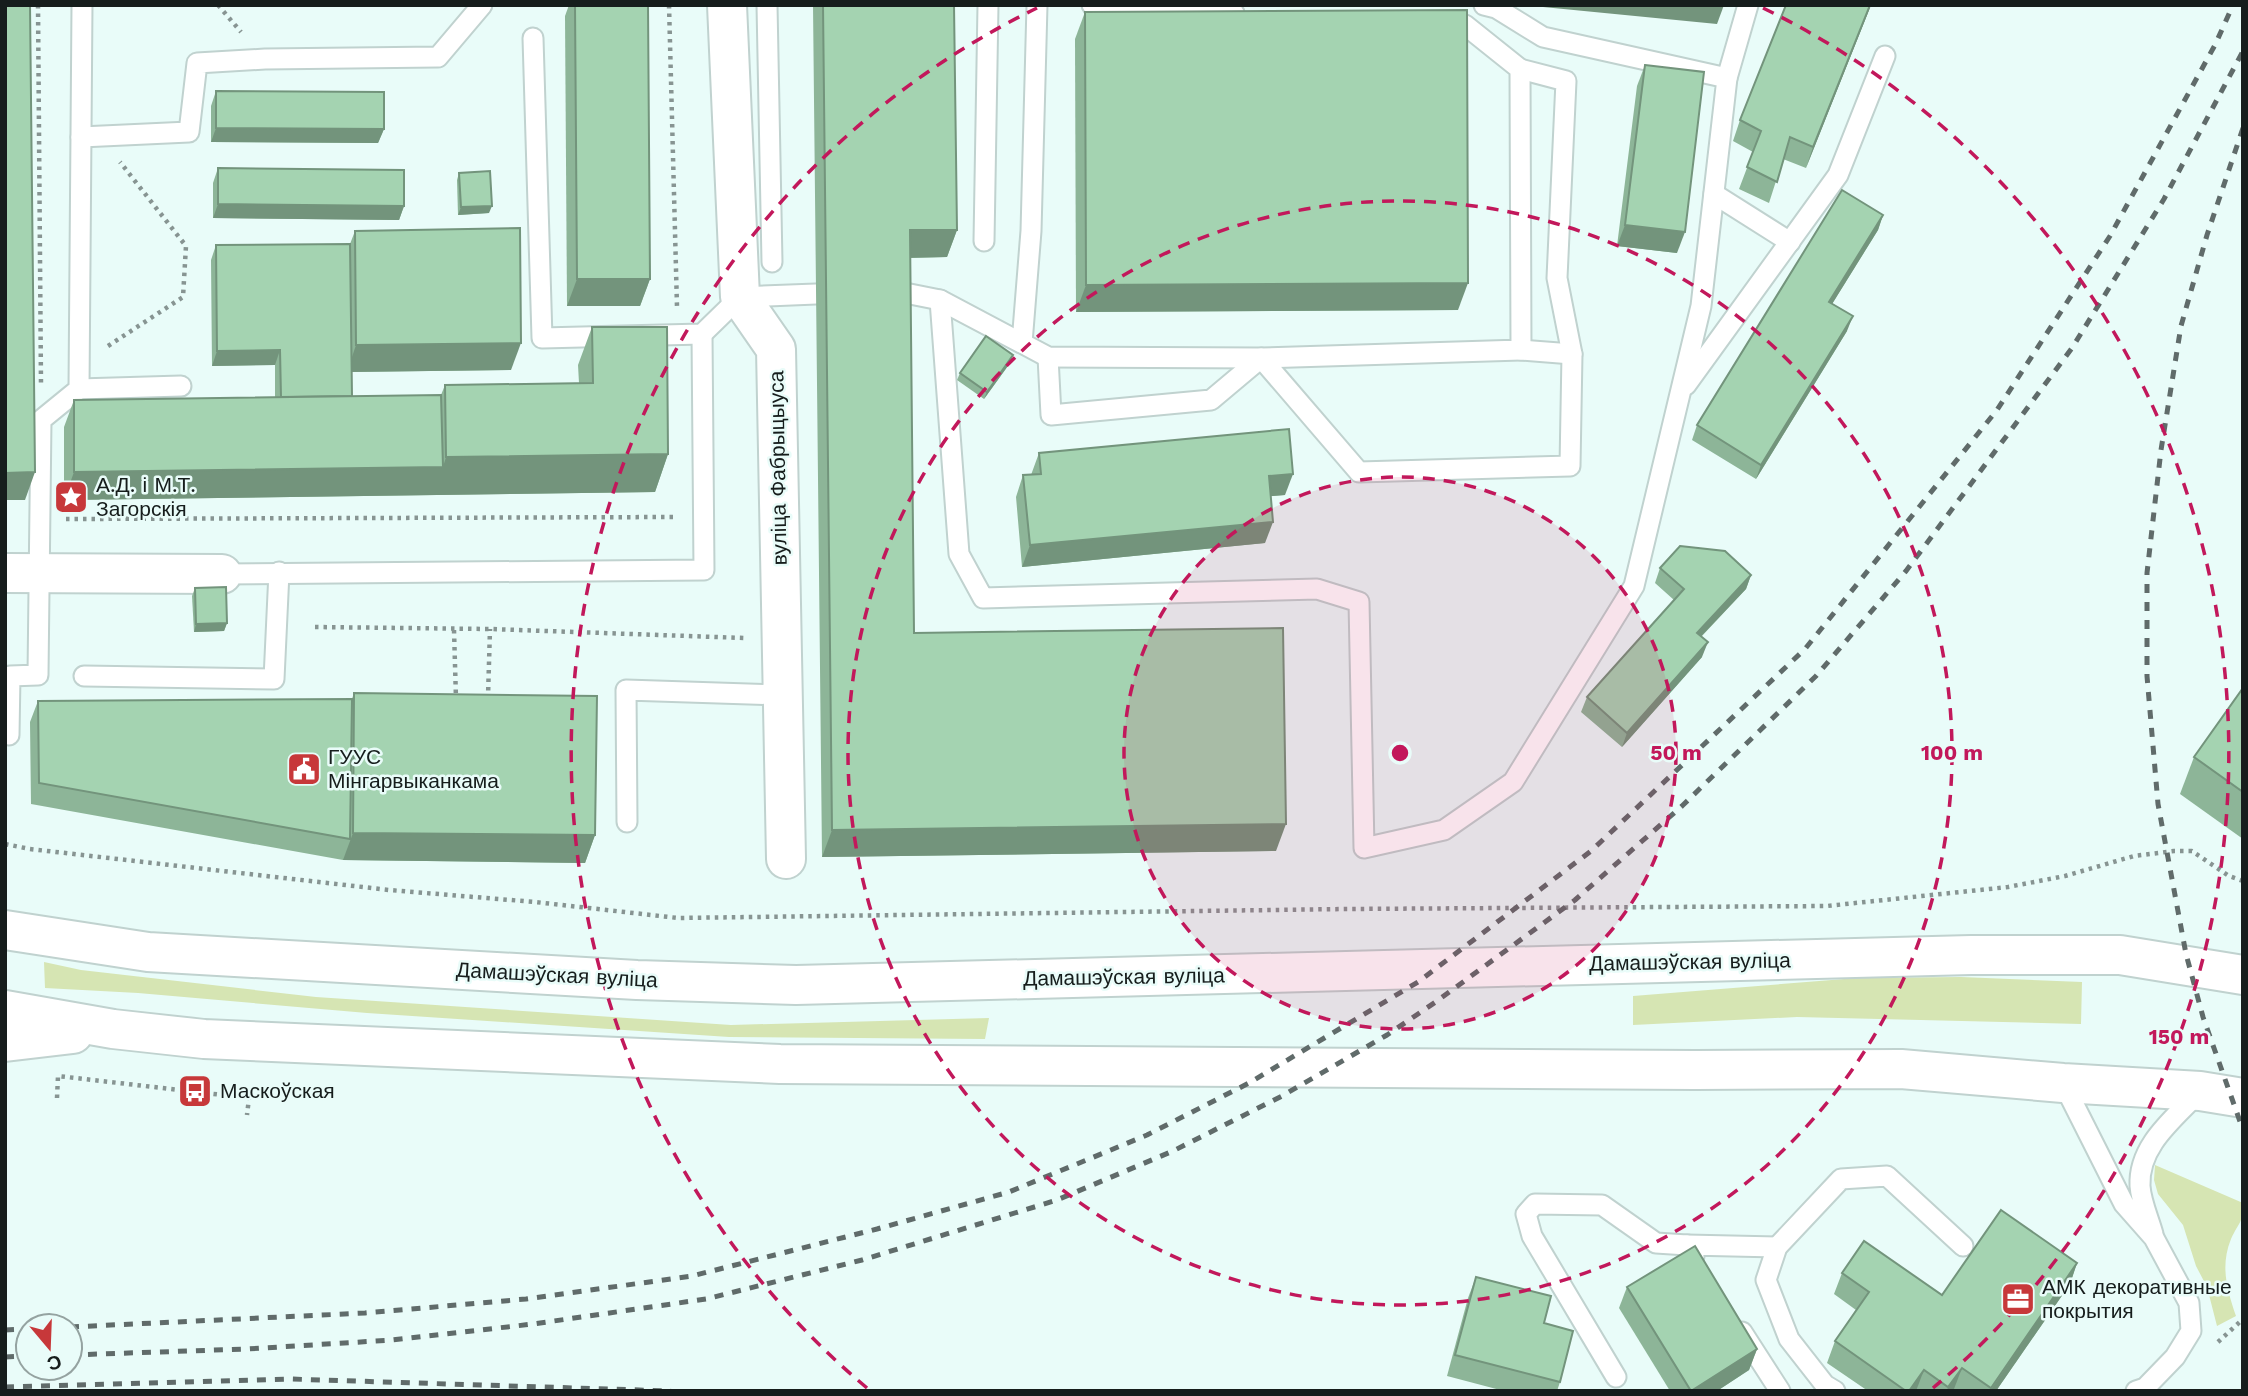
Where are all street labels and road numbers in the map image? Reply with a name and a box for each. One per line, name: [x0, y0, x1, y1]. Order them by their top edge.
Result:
street label: вуліца Фабрыцыуса: [763, 370, 792, 565]
street label: Дамашэўская вуліца: [1589, 947, 1791, 976]
street label: Дамашэўская вуліца: [456, 957, 659, 992]
street label: Дамашэўская вуліца: [1023, 962, 1225, 991]

